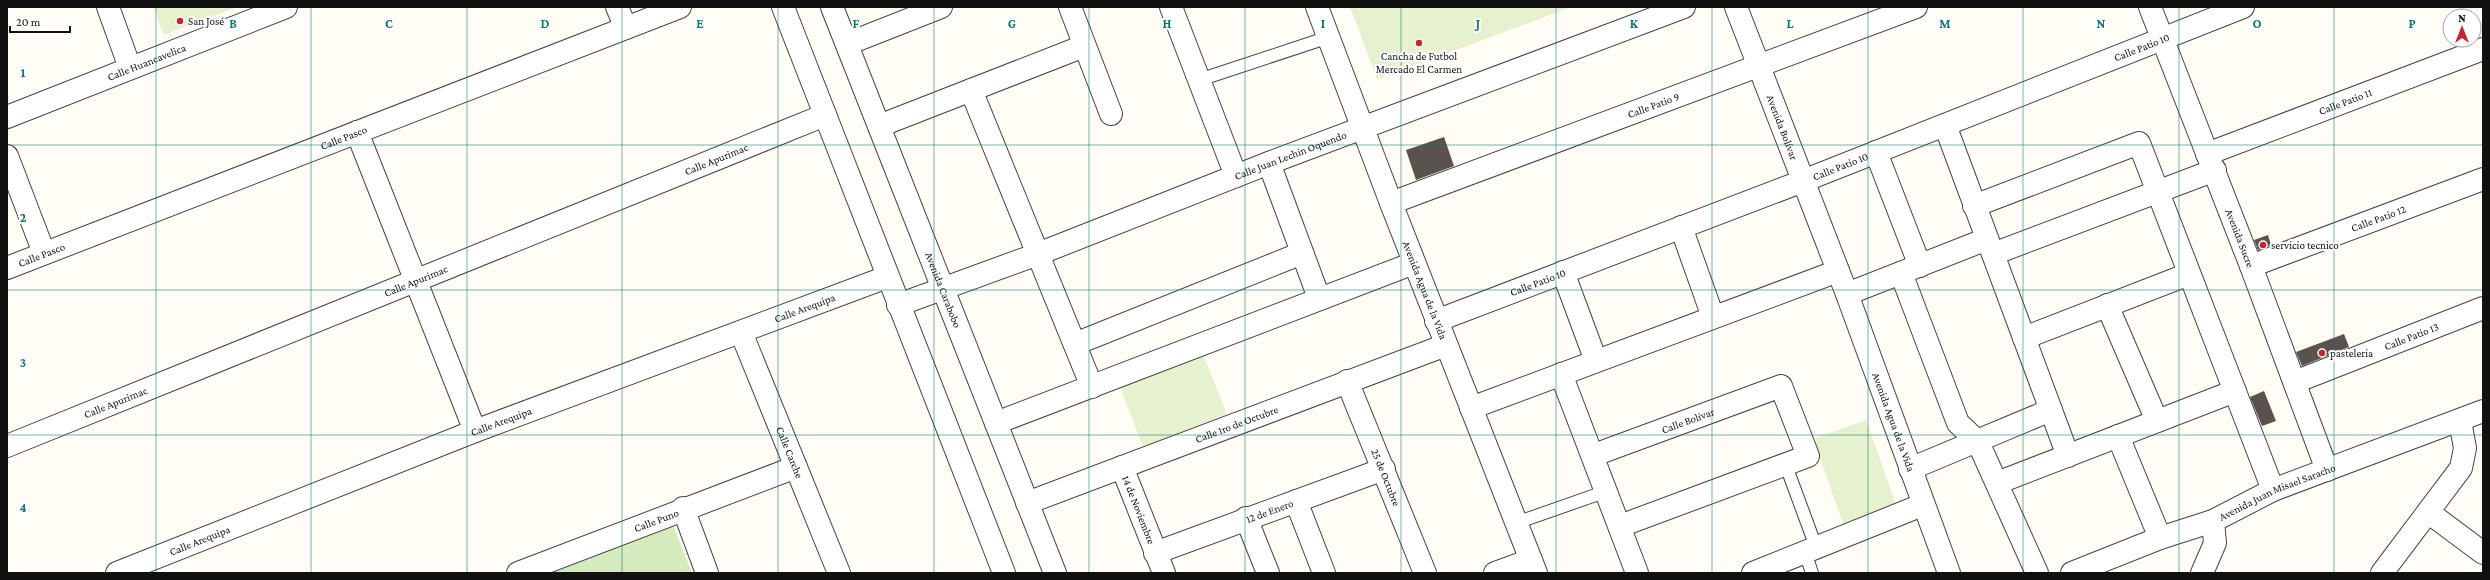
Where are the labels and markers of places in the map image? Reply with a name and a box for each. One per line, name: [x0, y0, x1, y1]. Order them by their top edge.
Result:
place label: San José: [188, 15, 224, 28]
marker: San José: [175, 16, 185, 26]
marker: Cancha de Futbol Mercado El Carmen: [1414, 38, 1424, 48]
place label: Cancha de Futbol Mercado El Carmen: [1376, 50, 1462, 75]
place label: servicio tecnico: [2271, 239, 2339, 251]
marker: servicio tecnico: [2258, 240, 2268, 250]
place label: pasteleria: [2330, 347, 2373, 360]
marker: pasteleria: [2317, 348, 2327, 358]

